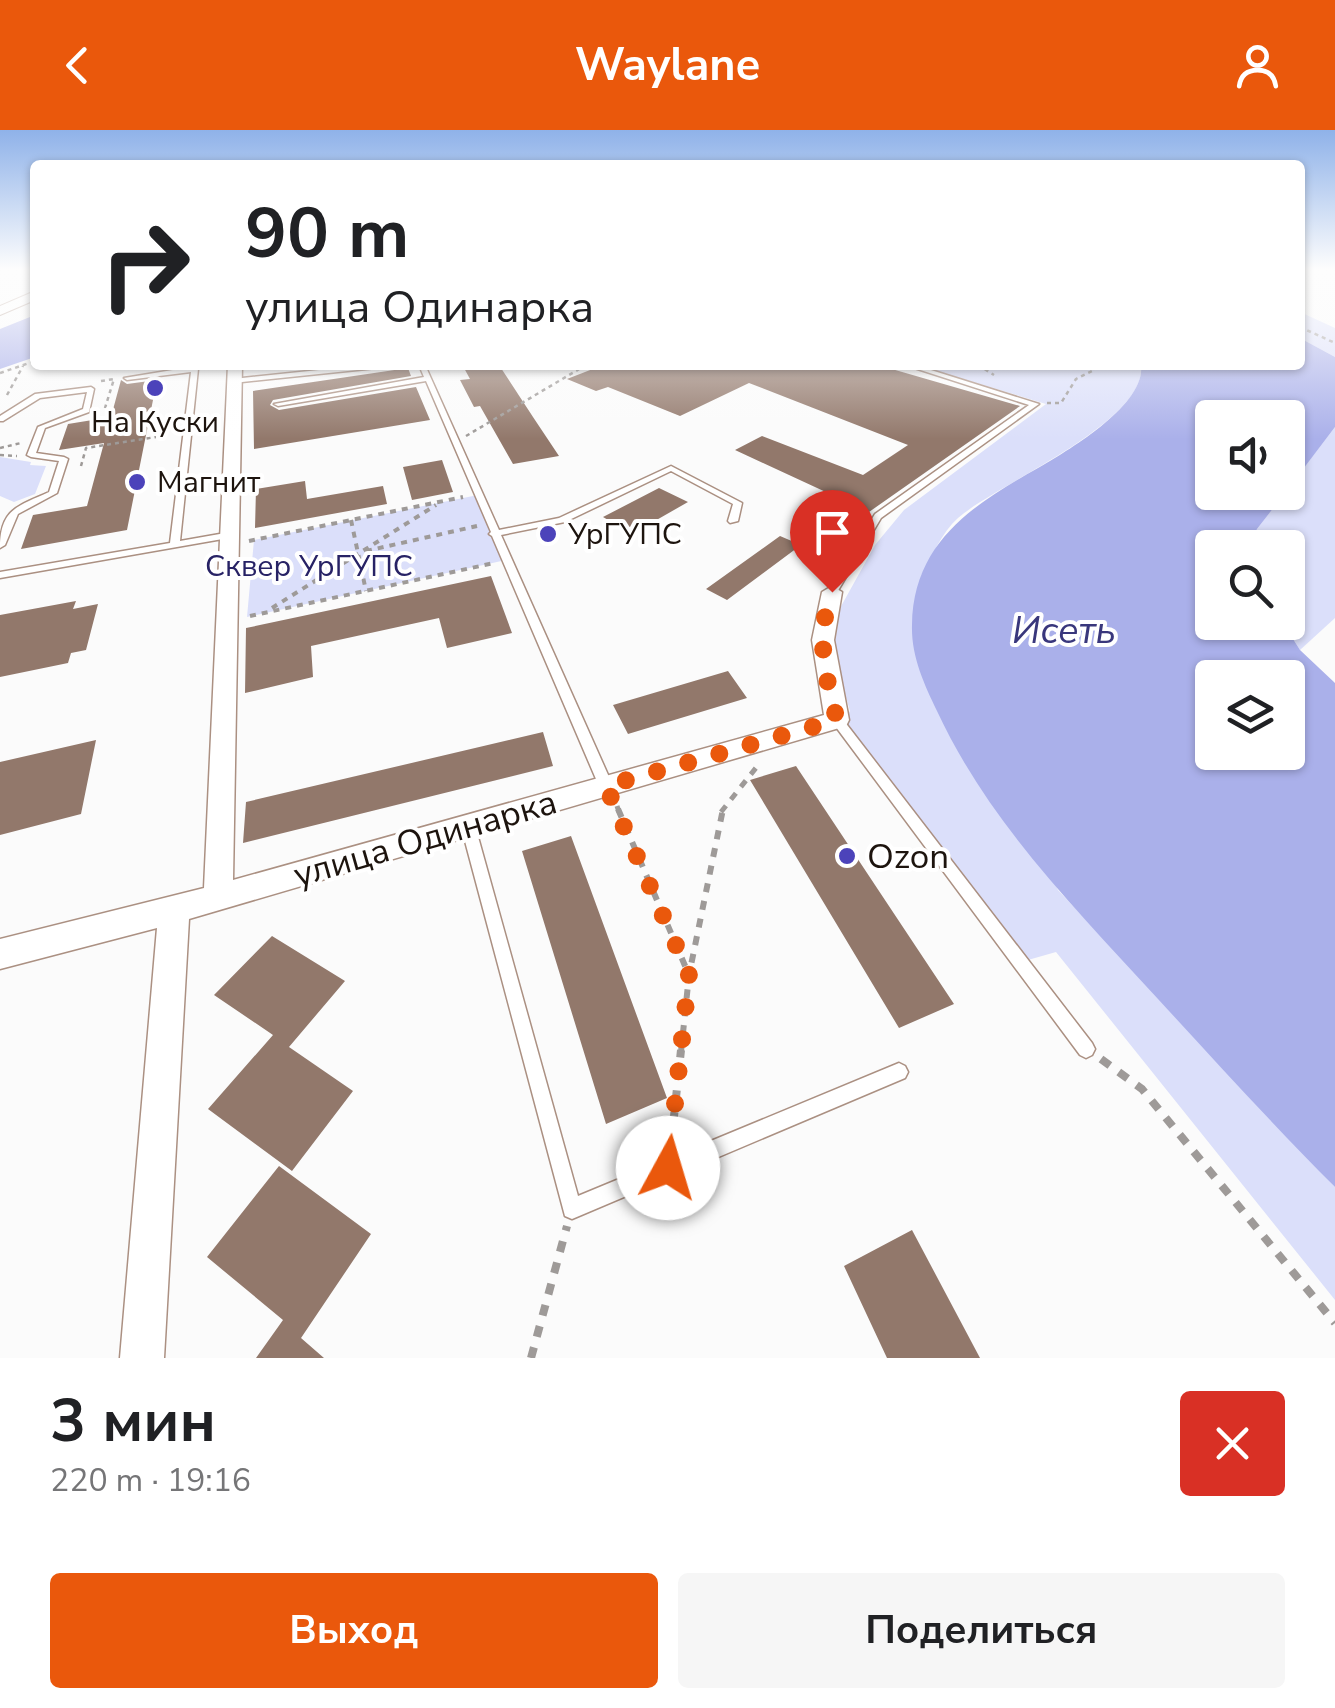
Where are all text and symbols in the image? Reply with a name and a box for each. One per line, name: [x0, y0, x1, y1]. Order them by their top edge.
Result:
text: Waylane: [575, 35, 760, 96]
icon: back: [50, 38, 105, 93]
icon: person: [1230, 38, 1285, 93]
text: 90 m: [245, 186, 409, 282]
icon: right: [80, 200, 210, 330]
text: улица Одинарка: [245, 277, 594, 338]
marker: На Куски: [144, 377, 166, 399]
map controls: [1195, 400, 1305, 770]
button: sound: [1195, 400, 1305, 510]
place label: На Куски: [91, 402, 219, 443]
place label: Магнит: [157, 462, 261, 503]
marker: Магнит: [126, 471, 148, 493]
pin: [790, 490, 875, 593]
icon: arrive: [805, 505, 860, 560]
place label: УрГУПС: [567, 514, 682, 555]
marker: УрГУПС: [537, 523, 559, 545]
button: search: [1195, 530, 1305, 640]
park label: Сквер УрГУПС: [205, 546, 413, 587]
water label: Исеть: [1012, 605, 1116, 656]
button: layers: [1195, 660, 1305, 770]
street label: улица Одинарка: [288, 778, 562, 899]
place label: Ozon: [867, 833, 949, 880]
marker: Ozon: [836, 845, 858, 867]
position arrow: [616, 1116, 720, 1220]
text: 3 мин: [50, 1380, 216, 1462]
button: close: [1180, 1391, 1285, 1496]
text: 220 m · 19:16: [50, 1459, 251, 1502]
button: Выход: [50, 1573, 658, 1688]
button: Поделиться: [678, 1573, 1285, 1688]

